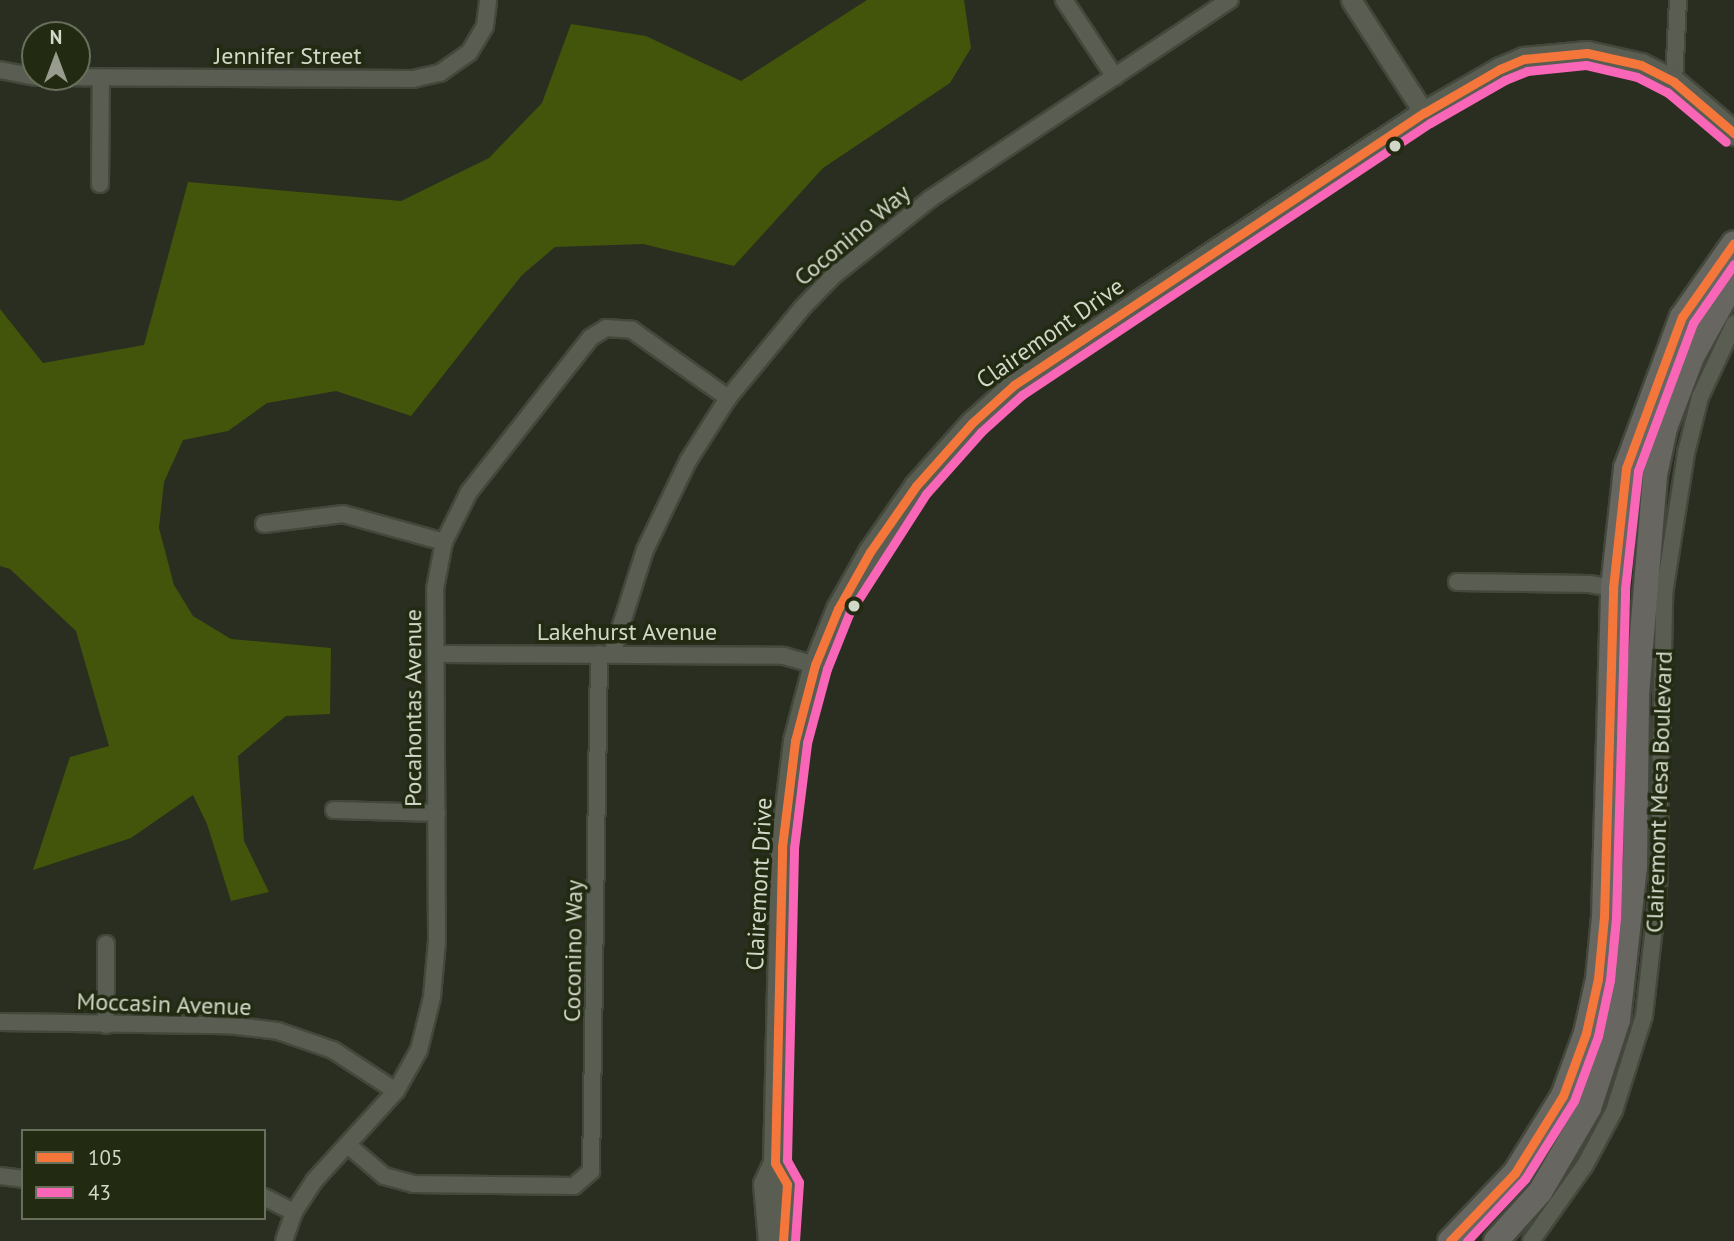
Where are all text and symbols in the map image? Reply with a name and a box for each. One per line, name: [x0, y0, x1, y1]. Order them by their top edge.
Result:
north arrow: [21, 21, 91, 91]
text: N: [50, 25, 62, 49]
street label: Jennifer Street: [214, 42, 362, 70]
unlabelled marker: [1388, 139, 1402, 153]
street label: Coconino Way: [788, 178, 916, 292]
street label: Clairemont Drive: [971, 272, 1129, 394]
unlabelled marker: [847, 599, 861, 613]
street label: Pocahontas Avenue: [399, 609, 427, 807]
street label: Lakehurst Avenue: [536, 618, 718, 646]
street label: Clairemont Mesa Boulevard: [1640, 651, 1678, 933]
street label: Clairemont Drive: [740, 797, 778, 971]
street label: Coconino Way: [557, 879, 589, 1023]
street label: Moccasin Avenue: [76, 987, 252, 1021]
legend: [21, 1129, 266, 1220]
text: 105: [88, 1144, 122, 1171]
text: 43: [88, 1179, 111, 1206]

